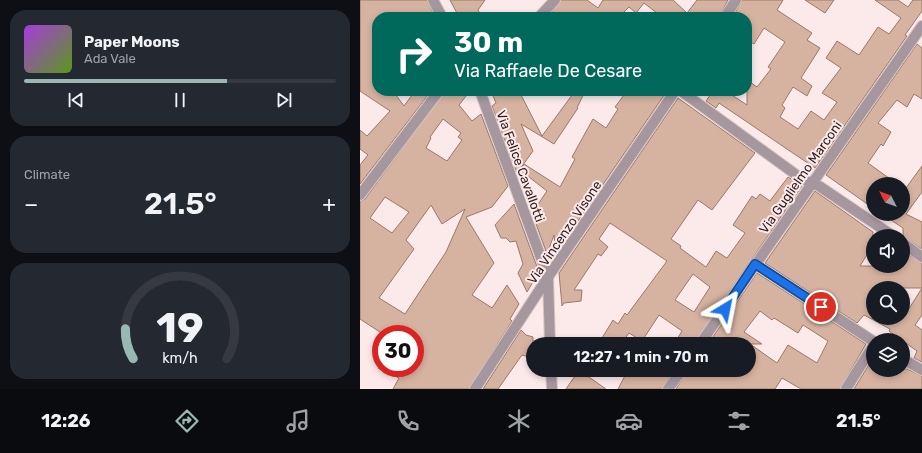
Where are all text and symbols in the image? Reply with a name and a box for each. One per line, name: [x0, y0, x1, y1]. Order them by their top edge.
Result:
text: 30 m: [454, 26, 523, 59]
icon: right: [388, 28, 440, 80]
text: Paper Moons: [84, 33, 180, 51]
text: Ada Vale: [84, 51, 136, 66]
text: Via Raffaele De Cesare: [454, 60, 642, 82]
icon: previous: [65, 89, 87, 111]
icon: pause: [169, 89, 191, 111]
icon: next: [273, 89, 295, 111]
street label: Via Felice Cavallotti: [493, 108, 548, 224]
street label: Via Guglielmo Marconi: [756, 118, 846, 237]
text: Climate: [24, 167, 70, 182]
north arrow: [866, 177, 910, 221]
map controls: [866, 177, 910, 377]
street label: Via Vincenzo Visone: [524, 178, 605, 287]
text: 21.5°: [144, 186, 217, 222]
text: −: [24, 191, 38, 218]
text: +: [322, 191, 336, 218]
button: sound: [866, 229, 910, 273]
button: search: [866, 281, 910, 325]
position arrow: [704, 288, 746, 330]
pin: [804, 290, 838, 324]
icon: arrive: [810, 296, 832, 318]
text: 19: [156, 303, 204, 352]
speed limit sign: 30: [372, 325, 424, 377]
button: layers: [866, 333, 910, 377]
text: 12:27 · 1 min · 70 m: [573, 348, 709, 366]
text: km/h: [162, 349, 198, 366]
icon: directions: [173, 407, 201, 435]
icon: music: [284, 407, 312, 435]
icon: phone: [394, 407, 422, 435]
icon: climate: [505, 407, 533, 435]
icon: car: [615, 407, 643, 435]
icon: filters: [725, 407, 753, 435]
text: 12:26: [41, 410, 91, 432]
text: 21.5°: [836, 410, 881, 432]

